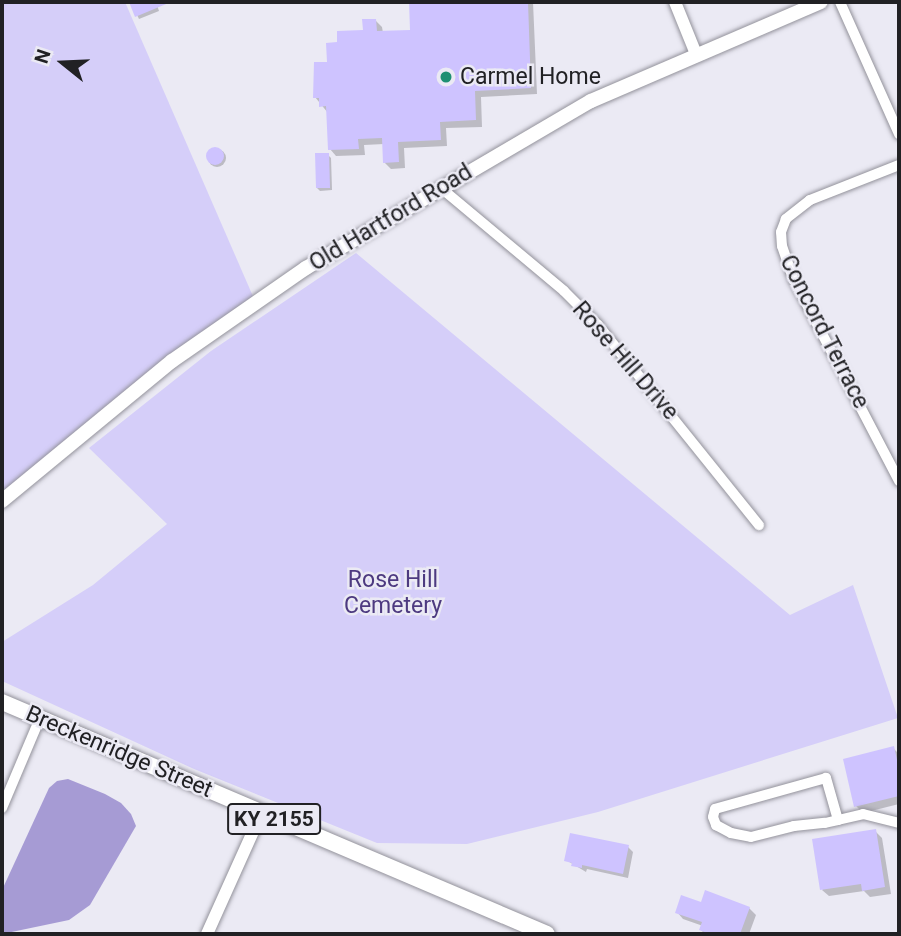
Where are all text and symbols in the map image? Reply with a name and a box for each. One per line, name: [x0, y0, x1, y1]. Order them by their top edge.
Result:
north arrow: [28, 28, 98, 98]
text: N: [30, 46, 56, 66]
place label: Carmel Home: [460, 63, 601, 91]
marker: Carmel Home: [438, 69, 454, 85]
street label: Old Hartford Road: [305, 159, 477, 277]
street label: Concord Terrace: [773, 250, 875, 414]
street label: Rose Hill Drive: [566, 296, 684, 426]
park label: Rose Hill Cemetery: [344, 566, 442, 620]
street label: Breckenridge Street: [21, 700, 217, 804]
road number: KY 2155: [227, 802, 321, 836]

